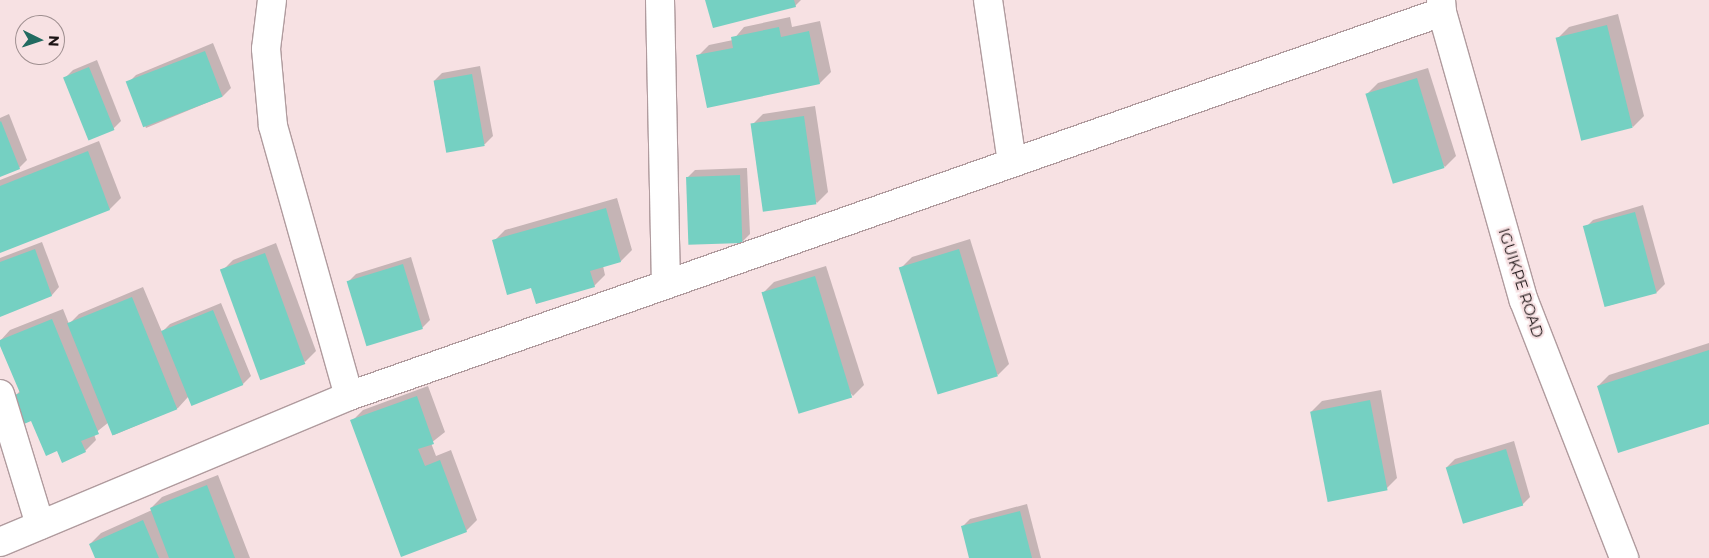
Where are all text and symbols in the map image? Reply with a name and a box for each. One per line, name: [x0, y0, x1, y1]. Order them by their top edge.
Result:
north arrow: [15, 15, 65, 65]
text: N: [45, 35, 63, 47]
street label: IGUIKPE ROAD: [1495, 226, 1547, 340]

